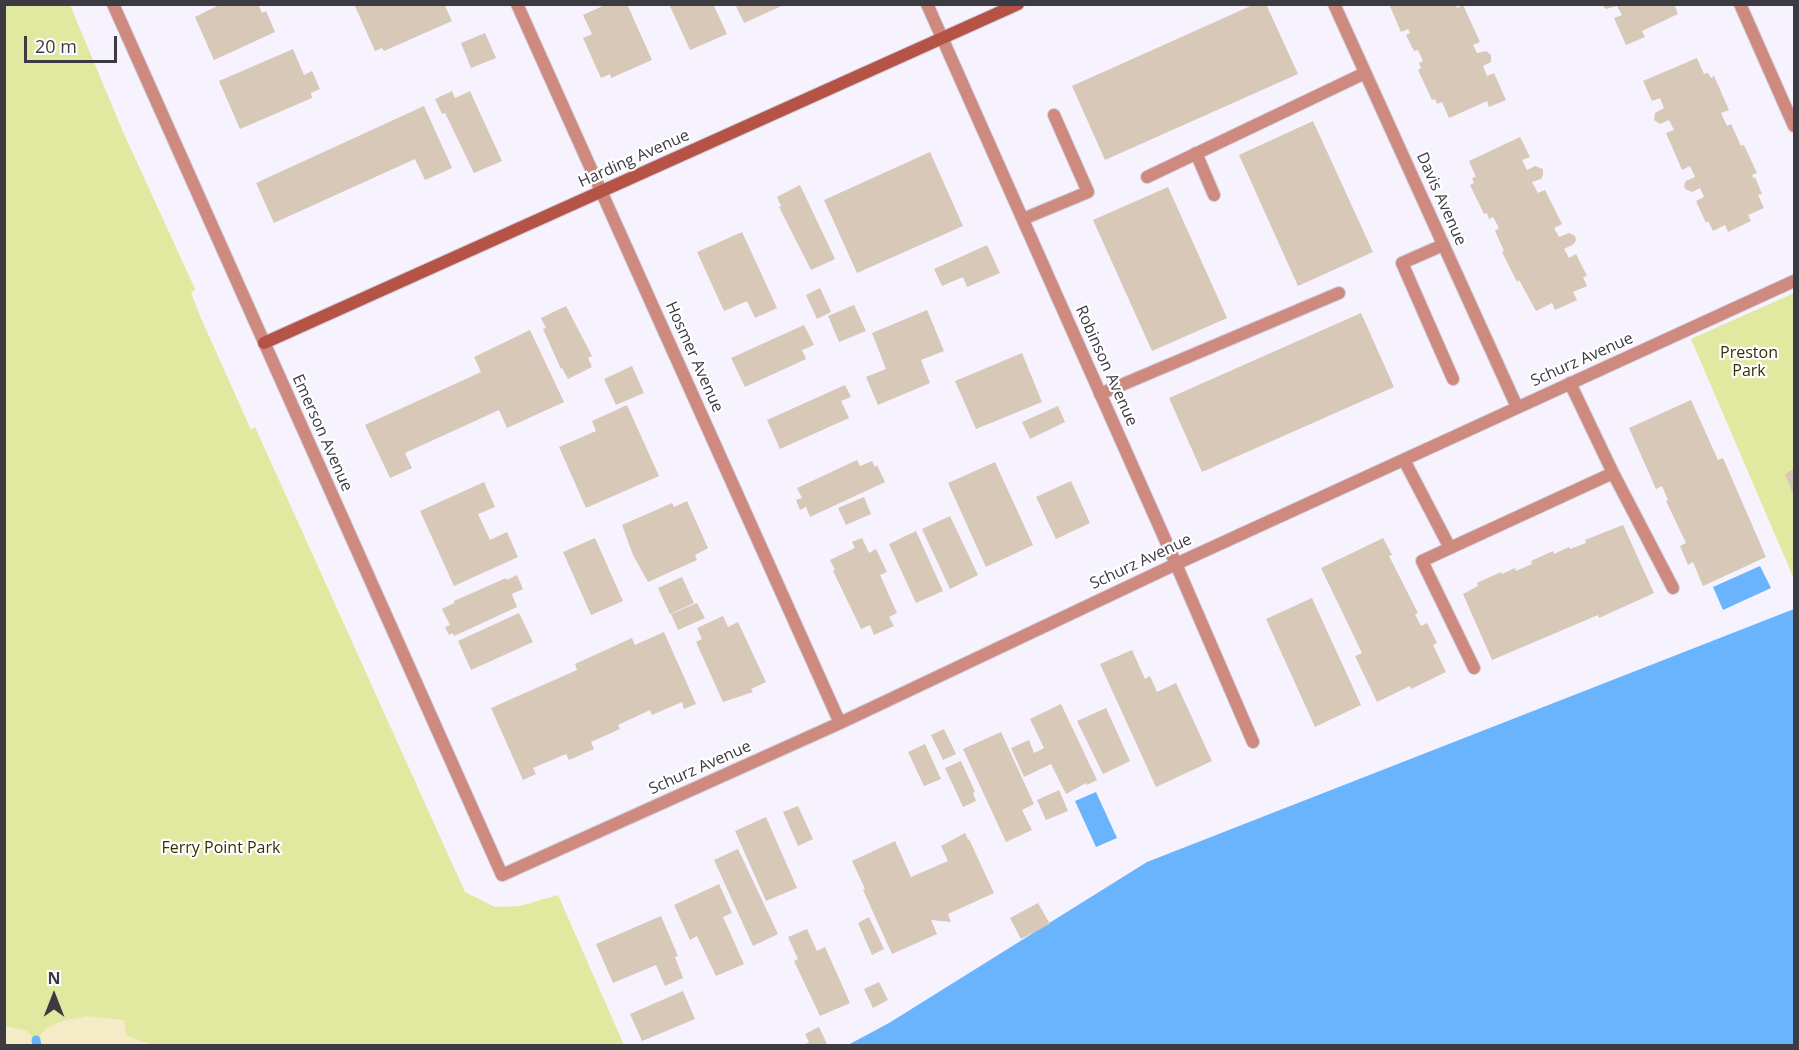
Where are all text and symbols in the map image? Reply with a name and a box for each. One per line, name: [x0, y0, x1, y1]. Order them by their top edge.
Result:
scale bar: [27, 24, 120, 62]
text: 20 m: [35, 34, 77, 58]
street label: Harding Avenue: [576, 126, 692, 192]
street label: Davis Avenue: [1412, 149, 1470, 249]
street label: Hosmer Avenue: [661, 299, 727, 415]
street label: Robinson Avenue: [1071, 303, 1141, 429]
street label: Schurz Avenue: [1528, 329, 1636, 391]
park label: Preston Park: [1720, 343, 1778, 381]
street label: Emerson Avenue: [288, 371, 356, 495]
street label: Schurz Avenue: [1087, 530, 1195, 594]
street label: Schurz Avenue: [646, 737, 754, 799]
park label: Ferry Point Park: [162, 838, 280, 858]
north arrow: [24, 966, 84, 1026]
text: N: [47, 967, 61, 989]

